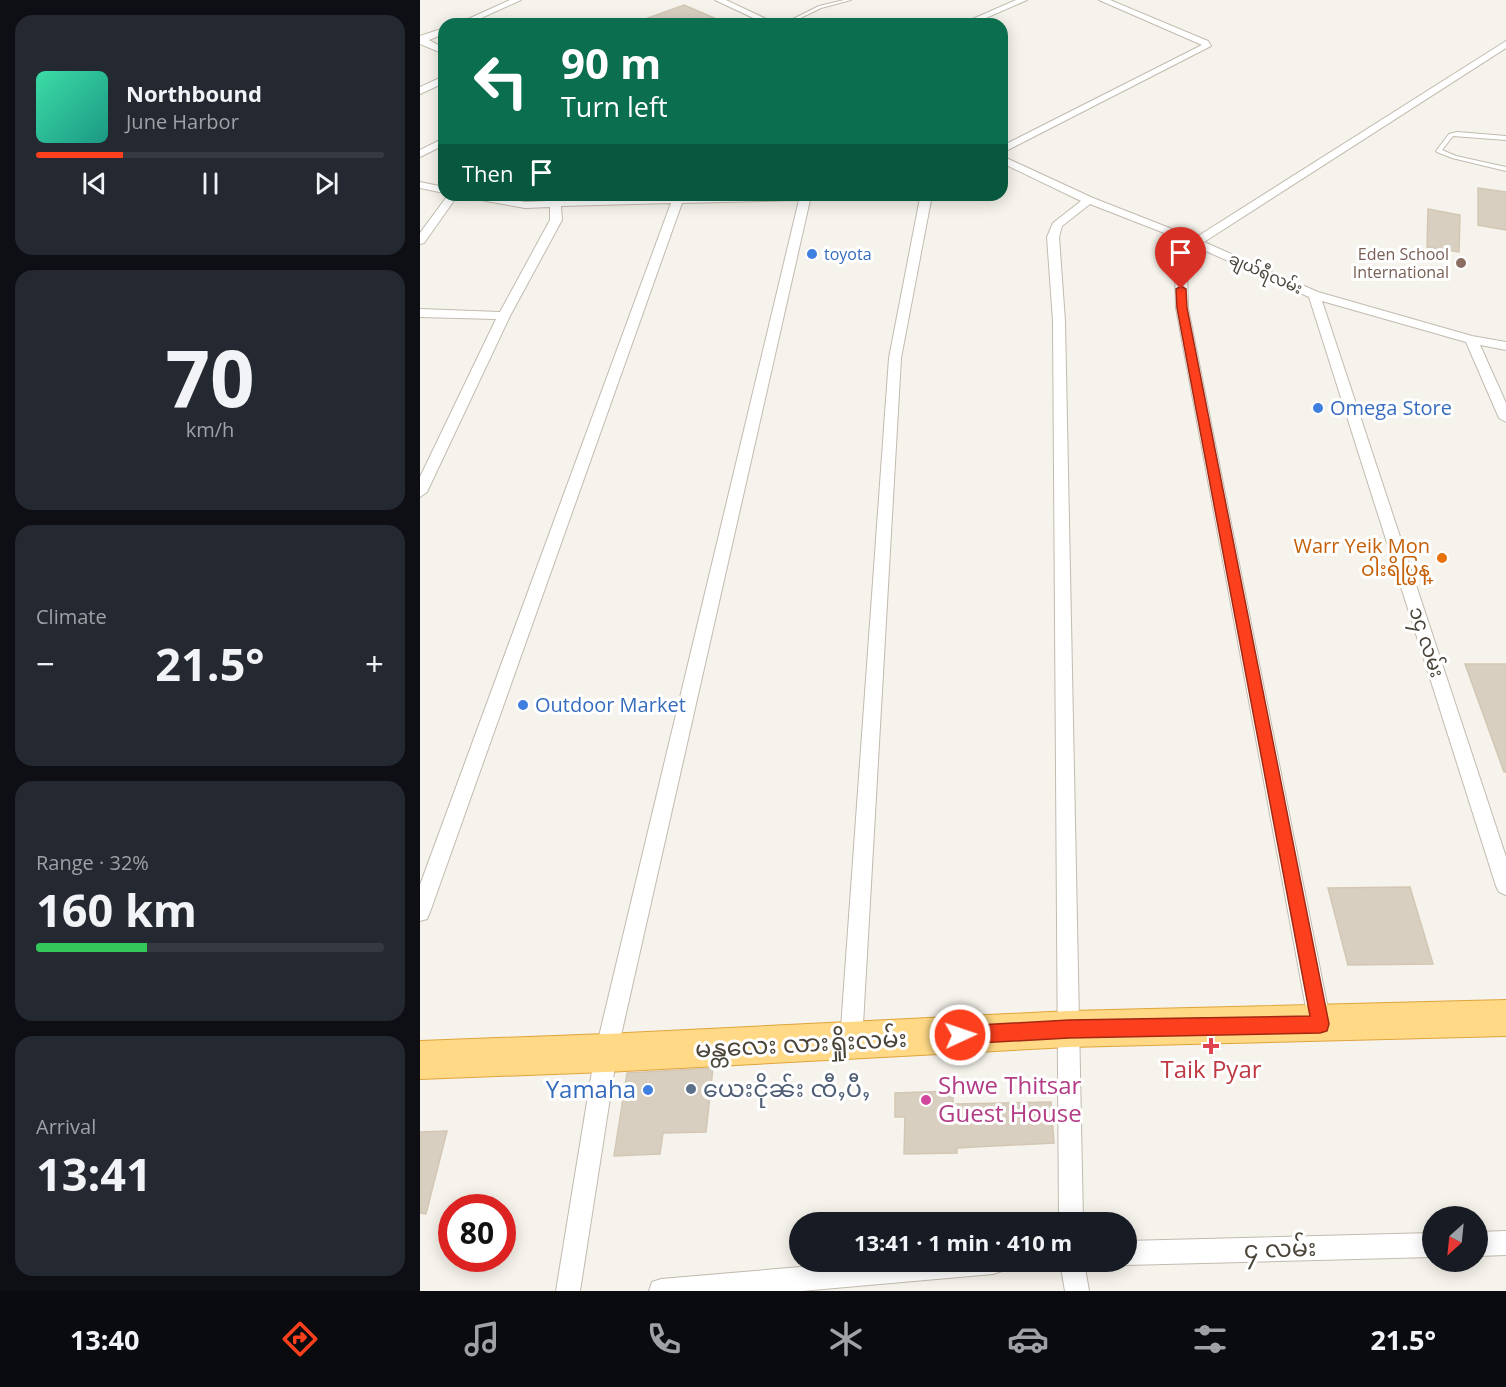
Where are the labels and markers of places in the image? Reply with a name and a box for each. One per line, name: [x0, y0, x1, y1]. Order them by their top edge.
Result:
pin: [1155, 227, 1206, 289]
place label: toyota: [824, 243, 872, 265]
place label: Eden School International: [1353, 243, 1449, 283]
marker: toyota: [805, 247, 819, 261]
marker: Eden School International: [1454, 256, 1468, 270]
place label: Omega Store: [1330, 394, 1452, 421]
marker: Omega Store: [1311, 401, 1325, 415]
place label: Warr Yeik Mon ဝါးရိပ္မြန္: [1293, 532, 1433, 585]
marker: Warr Yeik Mon ဝါးရိပ္မြန္: [1435, 551, 1449, 565]
place label: Outdoor Market: [535, 691, 686, 718]
marker: Outdoor Market: [516, 698, 530, 712]
marker: Taik Pyar: [1204, 1039, 1218, 1053]
place label: Taik Pyar: [1160, 1052, 1262, 1085]
place label: Shwe Thitsar Guest House: [938, 1068, 1082, 1129]
place label: ယေးငိုၼ်း ၸီႇပီႇ: [703, 1071, 870, 1108]
place label: Yamaha: [546, 1072, 636, 1105]
marker: ယေးငိုၼ်း ၸီႇပီႇ: [684, 1082, 698, 1096]
marker: Yamaha: [641, 1083, 655, 1097]
marker: Shwe Thitsar Guest House: [919, 1093, 933, 1107]

